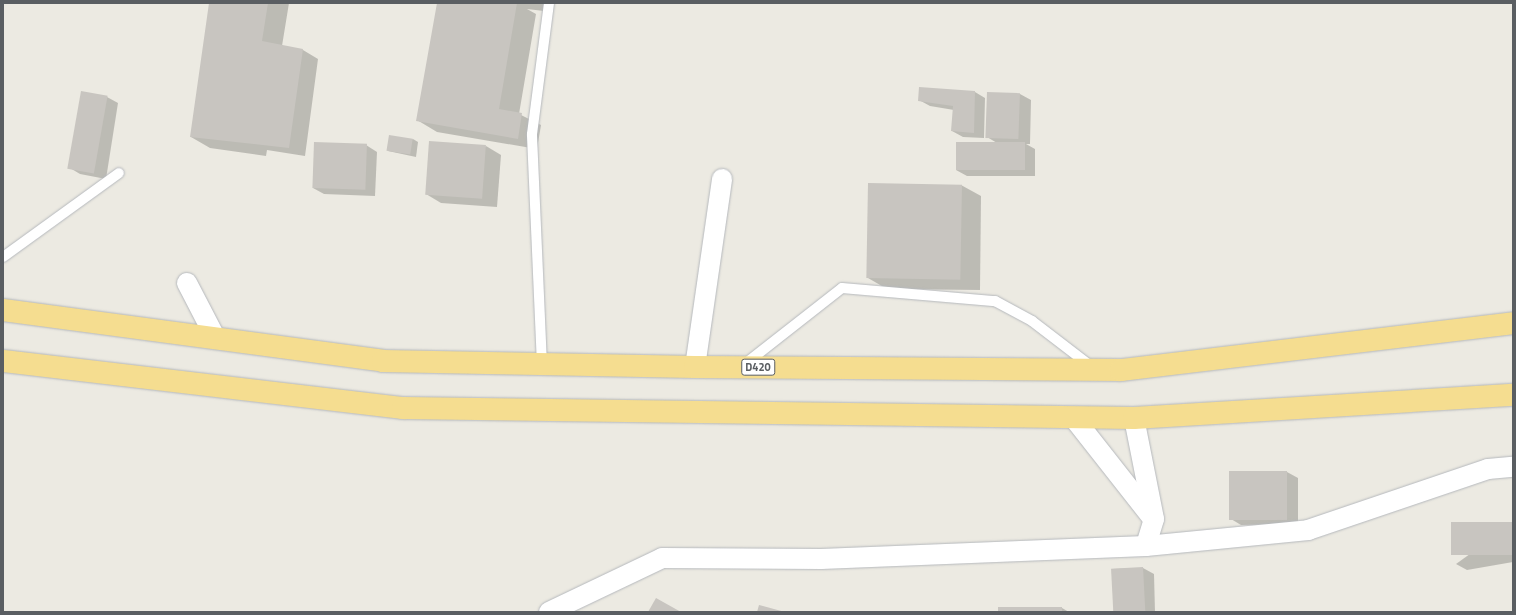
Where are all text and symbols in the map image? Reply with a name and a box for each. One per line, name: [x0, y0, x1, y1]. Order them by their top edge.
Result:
road number: D420: [741, 358, 775, 376]

